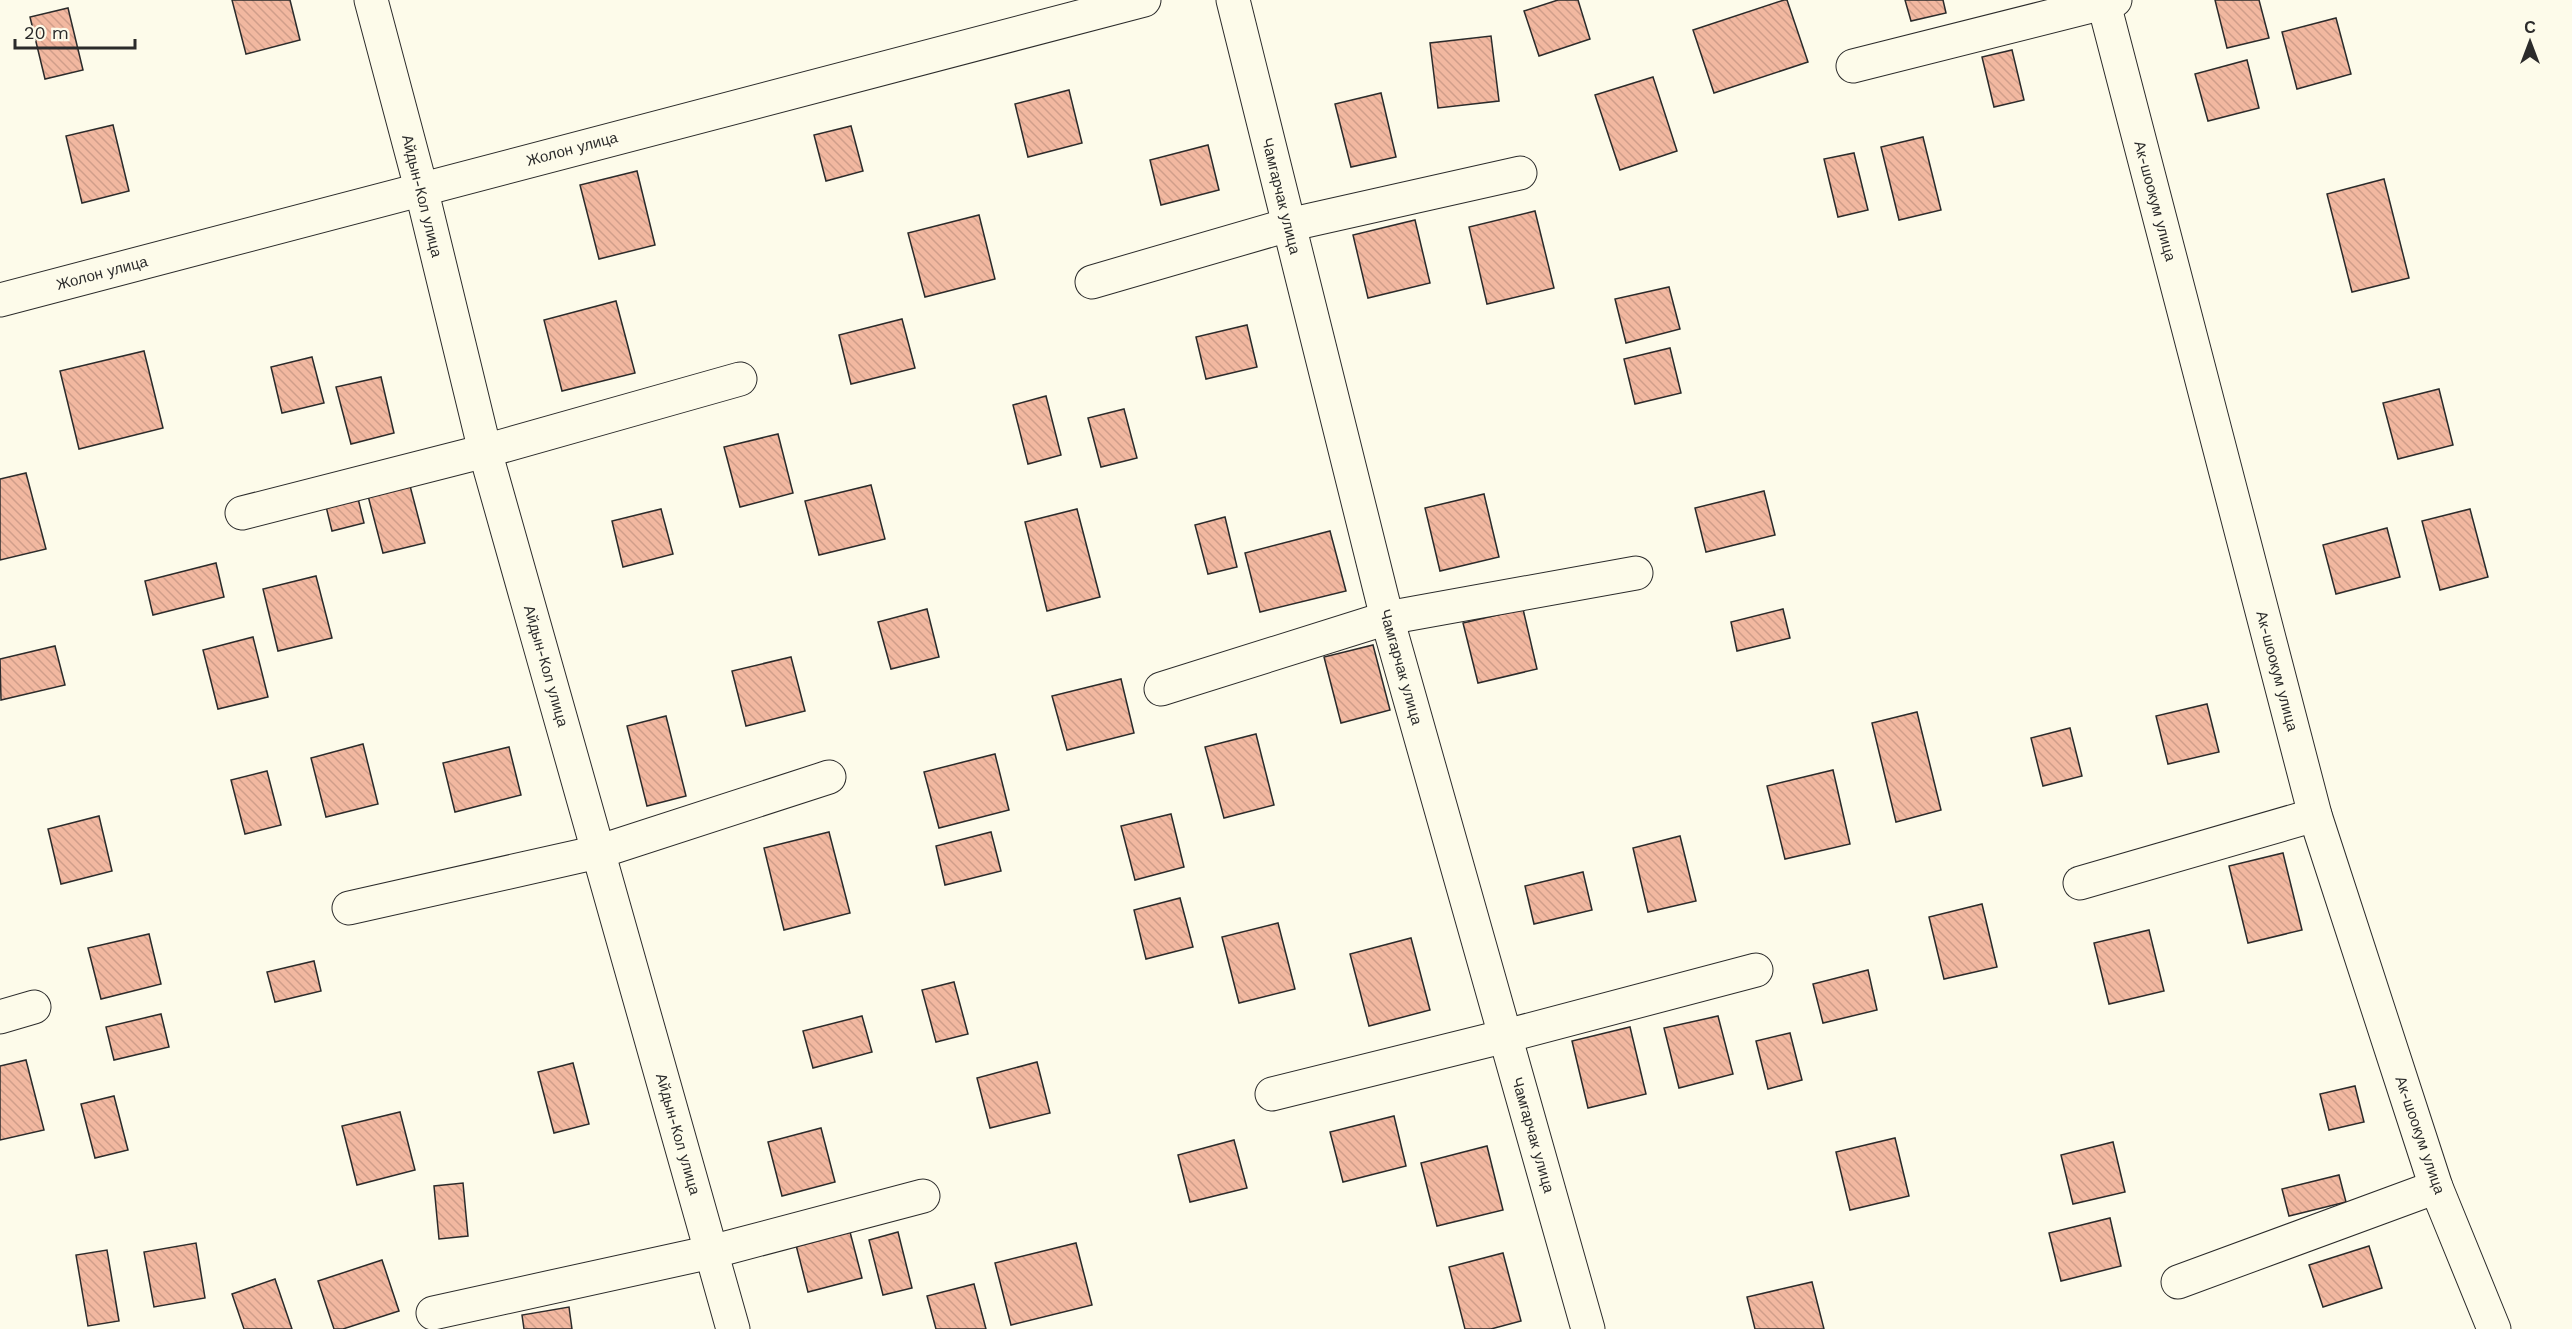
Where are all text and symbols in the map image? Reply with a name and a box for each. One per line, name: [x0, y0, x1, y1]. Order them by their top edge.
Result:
scale bar: [15, 12, 135, 50]
north arrow: [2500, 12, 2560, 72]
text: С: [2524, 18, 2536, 37]
text: 20 m: [24, 22, 69, 43]
street label: Жолон улица: [524, 128, 620, 170]
street label: Айдын-Кол улица: [398, 133, 446, 260]
street label: Чамгарчак улица: [1258, 136, 1304, 257]
street label: Ак-шоокум улица: [2130, 139, 2180, 264]
street label: Жолон улица: [54, 252, 150, 294]
street label: Айдын-Кол улица: [520, 603, 572, 730]
street label: Чамгарчак улица: [1376, 607, 1426, 727]
street label: Ак-шоокум улица: [2252, 609, 2302, 734]
street label: Айдын-Кол улица: [652, 1071, 704, 1198]
street label: Ак-шоокум улица: [2391, 1074, 2449, 1197]
street label: Чамгарчак улица: [1508, 1075, 1558, 1195]

